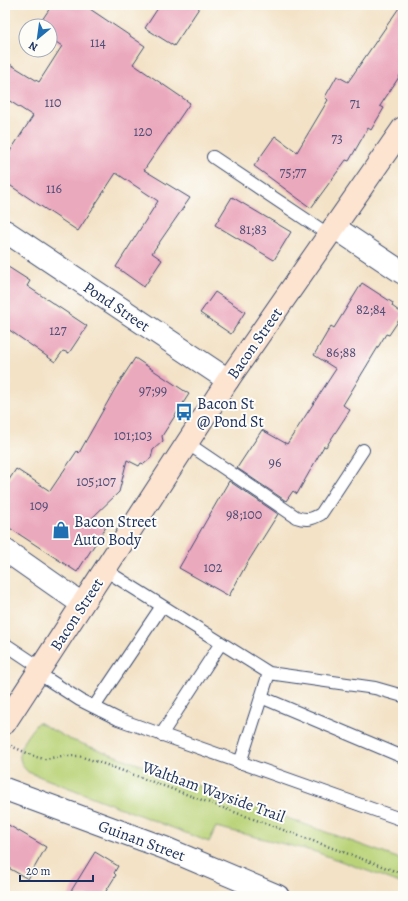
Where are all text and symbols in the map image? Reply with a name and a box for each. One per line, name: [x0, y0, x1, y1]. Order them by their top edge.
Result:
north arrow: [18, 18, 58, 58]
house number: 114: [90, 33, 106, 52]
text: N: [26, 38, 41, 55]
house number: 110: [44, 93, 62, 112]
house number: 71: [350, 94, 361, 113]
house number: 120: [134, 122, 152, 141]
house number: 73: [331, 129, 343, 148]
house number: 75;77: [280, 163, 307, 182]
house number: 116: [46, 179, 62, 198]
house number: 81;83: [239, 220, 267, 239]
street label: Pond Street: [79, 276, 154, 337]
house number: 82;84: [356, 300, 386, 319]
street label: Bacon Street: [222, 303, 288, 384]
house number: 127: [49, 321, 67, 340]
house number: 86;88: [326, 343, 356, 362]
house number: 97;99: [139, 381, 167, 400]
place label: Bacon St @ Pond St: [197, 393, 264, 433]
bus stop icon: Bacon St @ Pond St: [174, 402, 194, 422]
house number: 101;103: [114, 426, 152, 445]
house number: 96: [269, 453, 281, 472]
house number: 105;107: [76, 472, 116, 491]
house number: 109: [30, 496, 48, 515]
house number: 98;100: [226, 505, 262, 524]
place label: Bacon Street Auto Body: [73, 511, 157, 551]
shop icon: Bacon Street Auto Body: [51, 520, 71, 540]
house number: 102: [204, 558, 223, 577]
street label: Bacon Street: [45, 574, 109, 655]
street label: Waltham Wayside Trail: [138, 755, 288, 828]
street label: Guinan Street: [95, 815, 188, 867]
scale bar: [20, 857, 93, 883]
text: 20 m: [26, 863, 50, 879]

